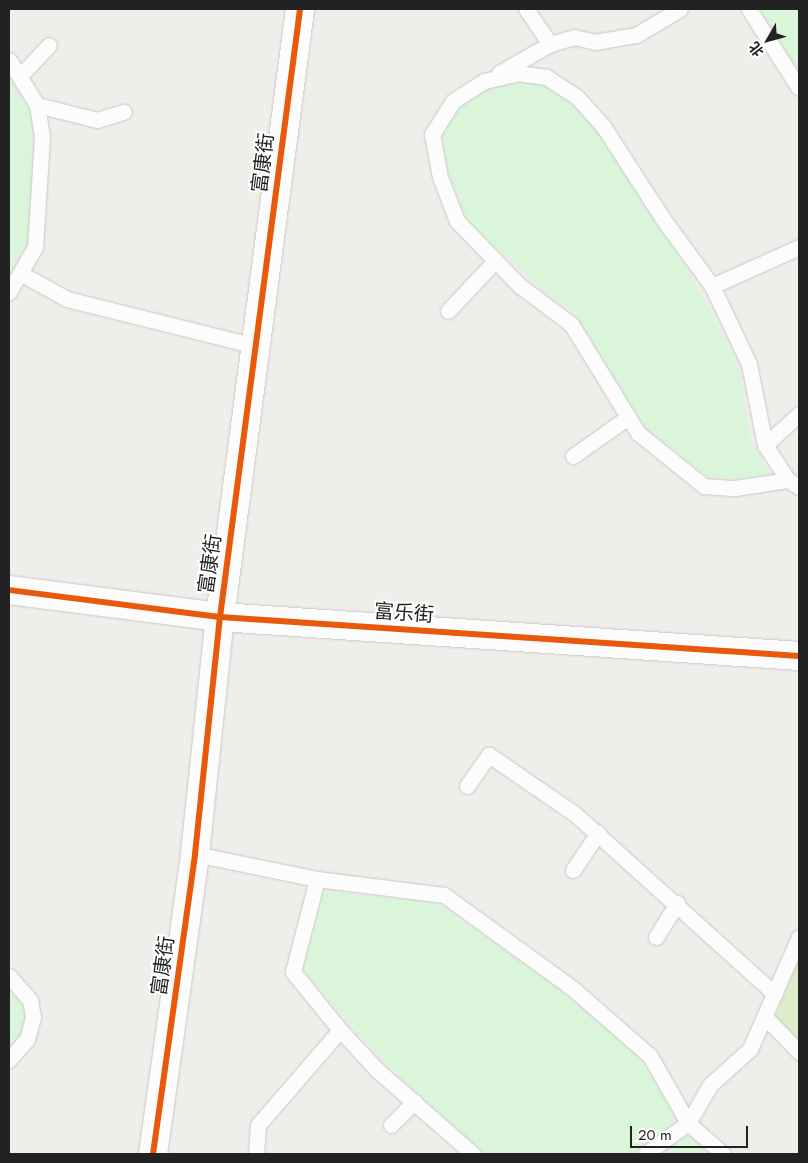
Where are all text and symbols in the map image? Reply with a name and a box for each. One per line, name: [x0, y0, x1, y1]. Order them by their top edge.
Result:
north arrow: [743, 15, 793, 65]
text: 北: [744, 38, 768, 61]
street label: 富康街: [247, 132, 279, 194]
street label: 富康街: [194, 533, 226, 595]
street label: 富乐街: [373, 599, 435, 627]
street label: 富康街: [147, 935, 179, 997]
scale bar: [633, 1116, 750, 1148]
text: 20 m: [638, 1124, 672, 1146]

